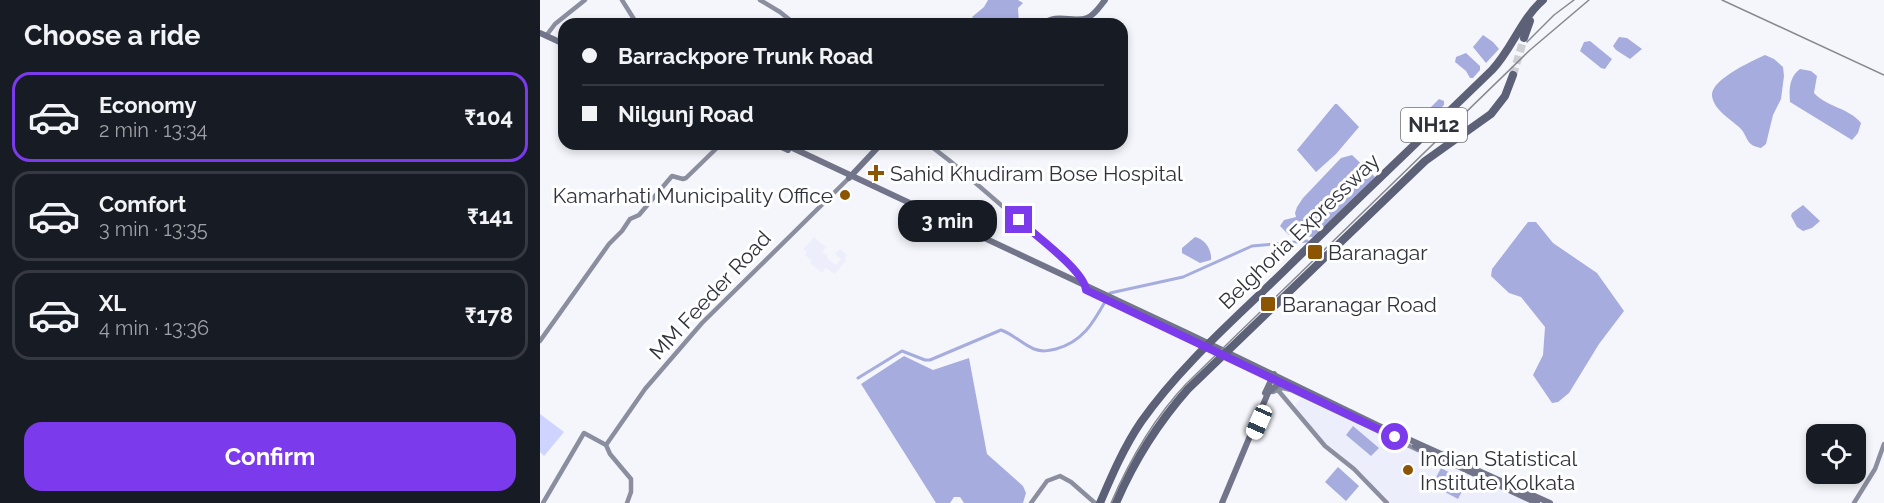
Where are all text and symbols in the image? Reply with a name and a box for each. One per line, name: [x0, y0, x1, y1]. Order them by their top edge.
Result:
text: Choose a ride: [24, 20, 200, 51]
text: Barrackpore Trunk Road: [618, 43, 873, 69]
icon: car: [27, 90, 81, 144]
text: Economy: [99, 92, 197, 118]
text: Nilgunj Road: [618, 101, 754, 127]
text: ₹104: [464, 104, 513, 130]
road number: NH12: [1401, 108, 1467, 142]
text: 2 min · 13:34: [99, 118, 208, 142]
street label: Belghoria Expressway: [1214, 148, 1384, 314]
place label: Sahid Khudiram Bose Hospital: [890, 161, 1183, 186]
marker: Sahid Khudiram Bose Hospital: [867, 164, 885, 182]
place label: Kamarhati Municipality Office: [553, 183, 833, 208]
marker: Kamarhati Municipality Office: [838, 188, 852, 202]
icon: car: [27, 189, 81, 243]
text: Comfort: [99, 191, 186, 217]
callout: 3 min: [899, 199, 998, 241]
text: ₹141: [467, 203, 513, 229]
route end: [1005, 206, 1032, 233]
text: 3 min: [922, 209, 973, 233]
text: 3 min · 13:35: [99, 217, 208, 241]
street label: MM Feeder Road: [644, 226, 776, 364]
place label: Baranagar: [1328, 240, 1428, 265]
marker: Baranagar: [1306, 243, 1324, 261]
icon: car: [27, 288, 81, 342]
text: XL: [99, 290, 126, 316]
place label: Baranagar Road: [1282, 292, 1437, 317]
marker: Baranagar Road: [1259, 295, 1277, 313]
text: ₹178: [465, 302, 513, 328]
text: 4 min · 13:36: [99, 316, 209, 340]
car: [1243, 402, 1275, 442]
button: Confirm: [24, 422, 516, 491]
route start: [1381, 423, 1408, 450]
map controls: [1806, 424, 1866, 484]
button: locate: [1806, 424, 1866, 484]
place label: Indian Statistical Institute Kolkata: [1420, 446, 1577, 495]
marker: Indian Statistical Institute Kolkata: [1401, 463, 1415, 477]

